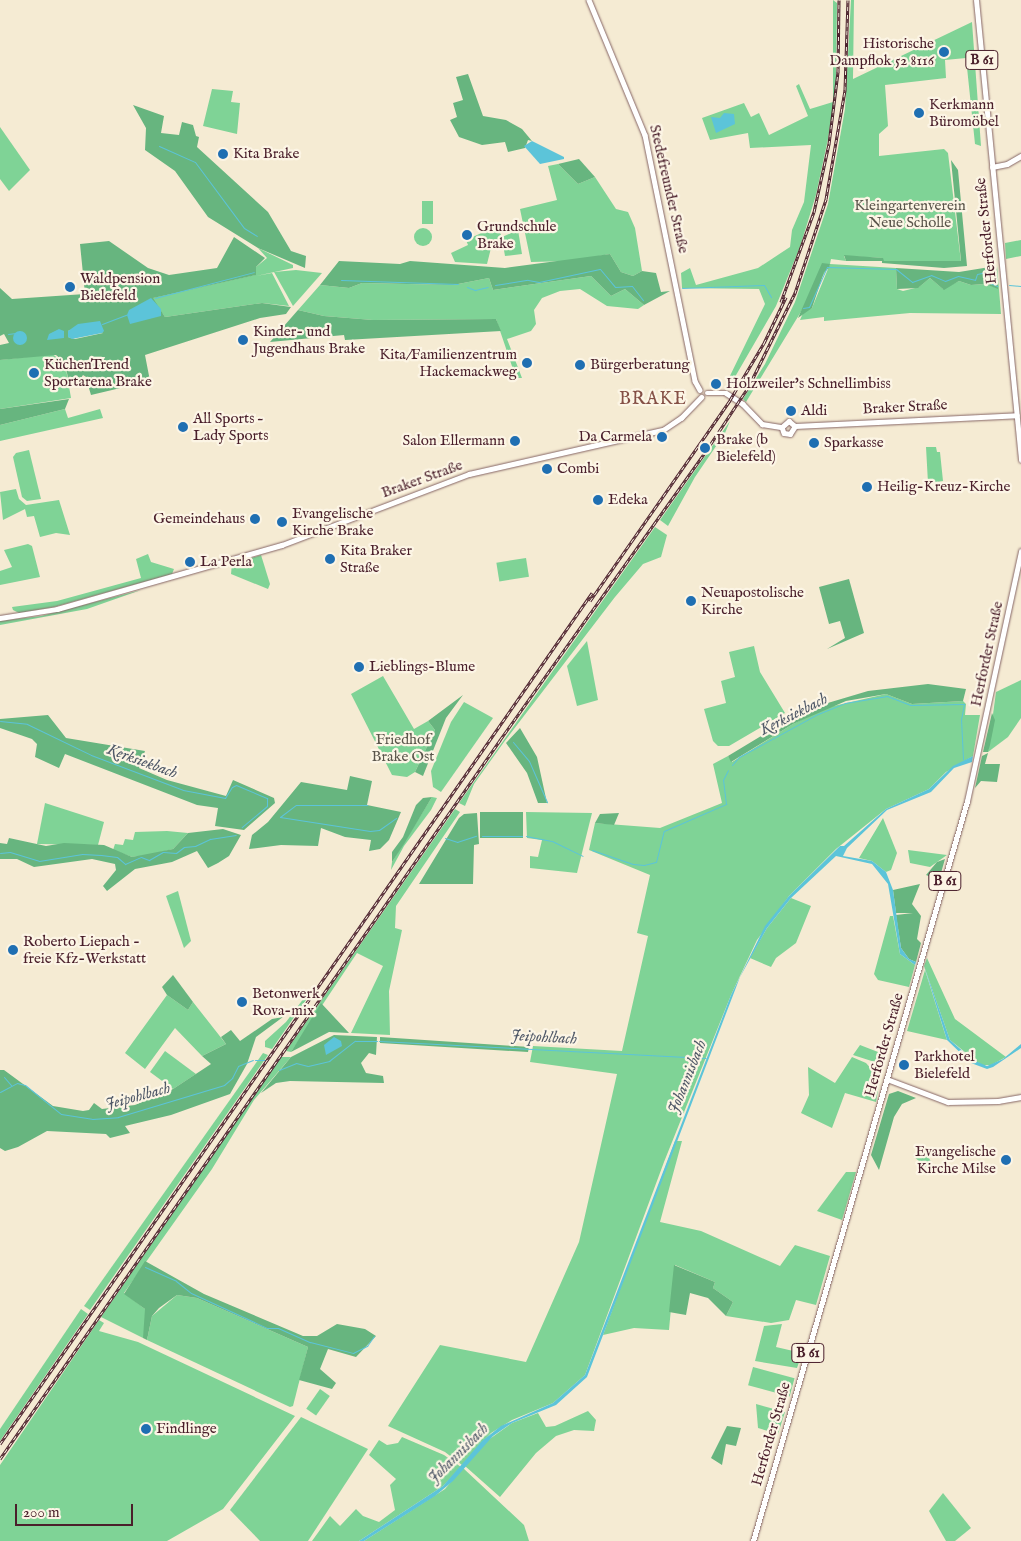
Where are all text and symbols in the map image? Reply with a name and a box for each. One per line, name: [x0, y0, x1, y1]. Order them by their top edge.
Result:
place label: Historische Dampflok 52 8116: [829, 34, 934, 69]
marker: Historische Dampflok 52 8116: [938, 46, 950, 58]
road number: B 61: [964, 48, 1000, 72]
place label: Kerkmann Büromöbel: [929, 95, 999, 130]
marker: Kerkmann Büromöbel: [913, 107, 925, 119]
street label: Stedefreunder Straße: [645, 123, 693, 255]
place label: Kita Brake: [233, 145, 299, 163]
marker: Kita Brake: [217, 148, 229, 160]
street label: Herforder Straße: [971, 177, 1001, 285]
park label: Kleingartenverein Neue Scholle: [854, 196, 966, 231]
place label: Grundschule Brake: [477, 217, 556, 252]
marker: Grundschule Brake: [461, 229, 473, 241]
place label: Waldpension Bielefeld: [80, 269, 160, 304]
marker: Waldpension Bielefeld: [64, 281, 76, 293]
place label: Kinder- und Jugendhaus Brake: [253, 322, 365, 357]
marker: Kinder- und Jugendhaus Brake: [237, 334, 249, 346]
place label: Kita/Familienzentrum Hackemackweg: [379, 345, 517, 380]
place label: KüchenTrend Sportarena Brake: [44, 355, 152, 390]
place label: Bürgerberatung: [590, 356, 690, 374]
marker: Kita/Familienzentrum Hackemackweg: [521, 357, 533, 369]
marker: Bürgerberatung: [574, 359, 586, 371]
marker: KüchenTrend Sportarena Brake: [28, 367, 40, 379]
place label: Holzweiler's Schnellimbiss: [726, 375, 891, 393]
marker: Holzweiler's Schnellimbiss: [710, 378, 722, 390]
district label: BRAKE: [618, 389, 688, 411]
street label: Braker Straße: [862, 396, 948, 418]
place label: Aldi: [801, 402, 827, 420]
marker: Aldi: [785, 405, 797, 417]
place label: All Sports – Lady Sports: [193, 409, 269, 444]
marker: All Sports – Lady Sports: [177, 421, 189, 433]
place label: Da Carmela: [578, 428, 652, 446]
place label: Brake (b Bielefeld): [716, 430, 776, 465]
marker: Da Carmela: [656, 431, 668, 443]
place label: Salon Ellermann: [403, 432, 505, 450]
place label: Sparkasse: [824, 434, 884, 452]
marker: Salon Ellermann: [509, 435, 521, 447]
marker: Sparkasse: [808, 437, 820, 449]
marker: Brake (b Bielefeld): [698, 441, 712, 455]
street label: Braker Straße: [379, 456, 465, 502]
place label: Combi: [557, 460, 599, 478]
marker: Combi: [541, 463, 553, 475]
place label: Heilig-Kreuz-Kirche: [877, 478, 1010, 496]
marker: Heilig-Kreuz-Kirche: [861, 481, 873, 493]
place label: Edeka: [608, 491, 648, 509]
marker: Edeka: [592, 494, 604, 506]
place label: Evangelische Kirche Brake: [292, 504, 374, 539]
place label: Gemeindehaus: [153, 510, 245, 528]
marker: Gemeindehaus: [249, 513, 261, 525]
marker: Evangelische Kirche Brake: [276, 516, 288, 528]
place label: Kita Braker Straße: [340, 541, 412, 576]
place label: La Perla: [200, 553, 252, 571]
marker: Kita Braker Straße: [324, 553, 336, 565]
marker: La Perla: [184, 556, 196, 568]
place label: Neuapostolische Kirche: [701, 583, 804, 618]
marker: Neuapostolische Kirche: [685, 595, 697, 607]
street label: Herforder Straße: [967, 600, 1007, 708]
place label: Lieblings-Blume: [369, 658, 475, 676]
marker: Lieblings-Blume: [353, 661, 365, 673]
water label: Kerksiekbach: [757, 690, 831, 740]
park label: Friedhof Brake Ost: [372, 730, 434, 765]
water label: Kerksiekbach: [104, 740, 180, 784]
road number: B 61: [928, 869, 962, 892]
place label: Roberto Liepach - freie Kfz-Werkstatt: [23, 932, 146, 967]
marker: Roberto Liepach - freie Kfz-Werkstatt: [7, 944, 19, 956]
place label: Betonwerk Rova-mix: [252, 984, 320, 1019]
street label: Herforder Straße: [861, 991, 907, 1099]
marker: Betonwerk Rova-mix: [236, 996, 248, 1008]
water label: Jeipohlbach: [510, 1027, 578, 1049]
water label: Johannisbach: [665, 1038, 711, 1116]
place label: Parkhotel Bielefeld: [914, 1047, 975, 1082]
marker: Parkhotel Bielefeld: [898, 1059, 910, 1071]
water label: Jeipohlbach: [104, 1079, 172, 1115]
place label: Evangelische Kirche Milse: [915, 1142, 996, 1177]
marker: Evangelische Kirche Milse: [1000, 1154, 1012, 1166]
road number: B 61: [790, 1342, 826, 1365]
street label: Herforder Straße: [748, 1380, 794, 1488]
place label: Findlinge: [156, 1420, 217, 1438]
water label: Johannisbach: [425, 1420, 493, 1488]
marker: Findlinge: [140, 1423, 152, 1435]
scale bar: [18, 1494, 135, 1526]
text: 200 m: [23, 1503, 60, 1522]

